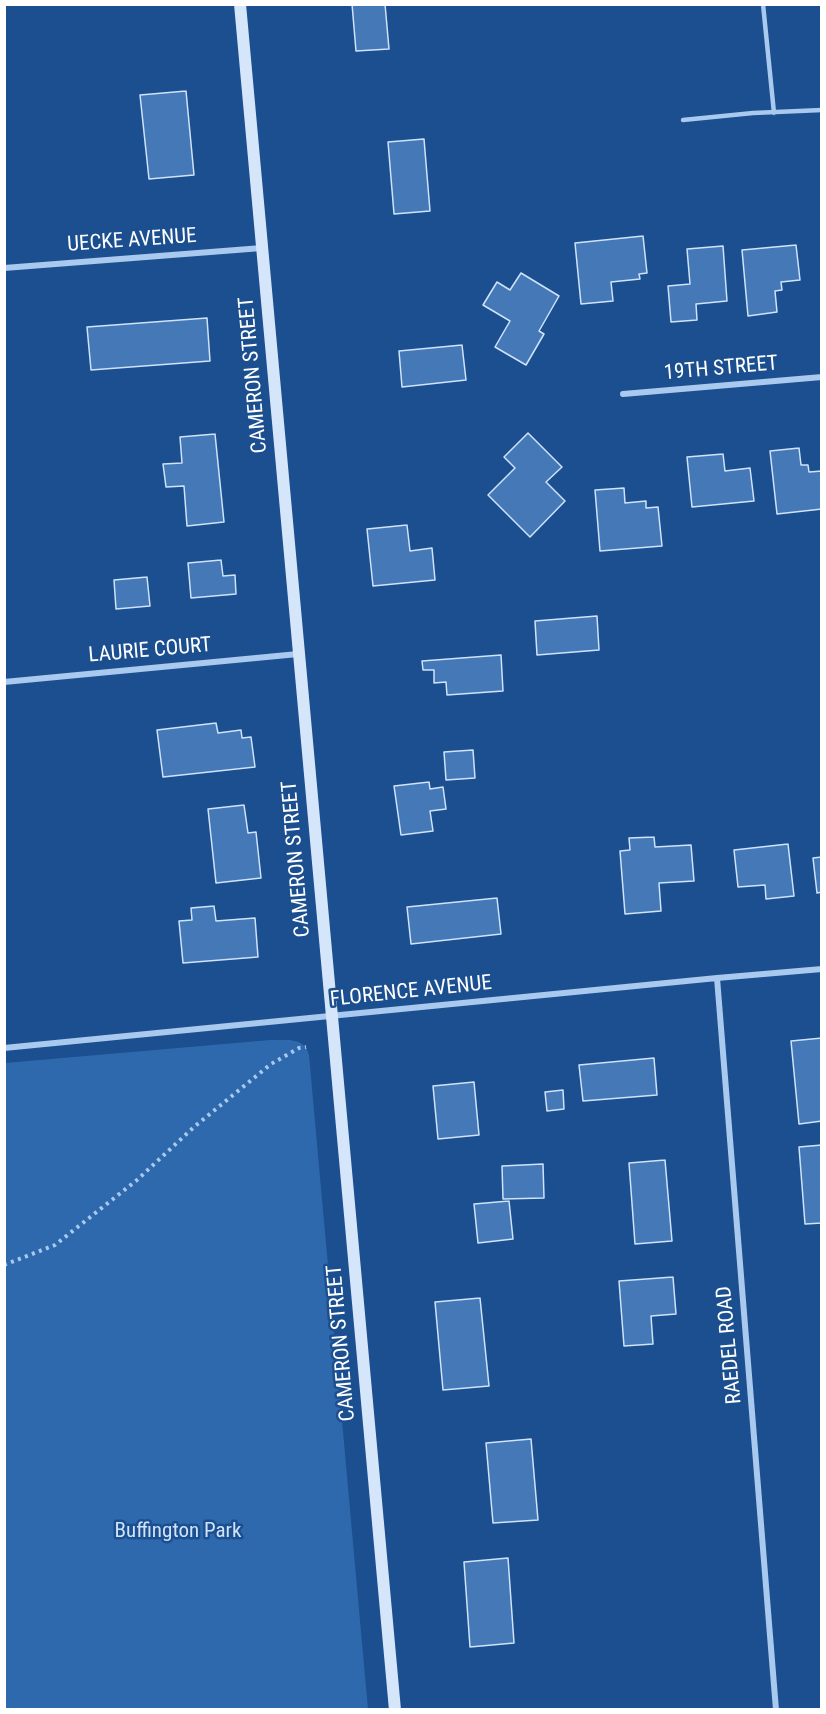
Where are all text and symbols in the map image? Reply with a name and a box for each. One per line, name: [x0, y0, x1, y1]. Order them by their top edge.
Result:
street label: UECKE AVENUE: [67, 224, 197, 258]
street label: CAMERON STREET: [235, 296, 273, 454]
street label: 19TH STREET: [663, 351, 779, 387]
street label: LAURIE COURT: [88, 633, 212, 669]
street label: CAMERON STREET: [278, 780, 316, 938]
street label: FLORENCE AVENUE: [329, 971, 493, 1013]
street label: CAMERON STREET: [323, 1264, 361, 1422]
street label: RAEDEL ROAD: [712, 1285, 748, 1405]
park label: Buffington Park: [115, 1519, 241, 1545]

